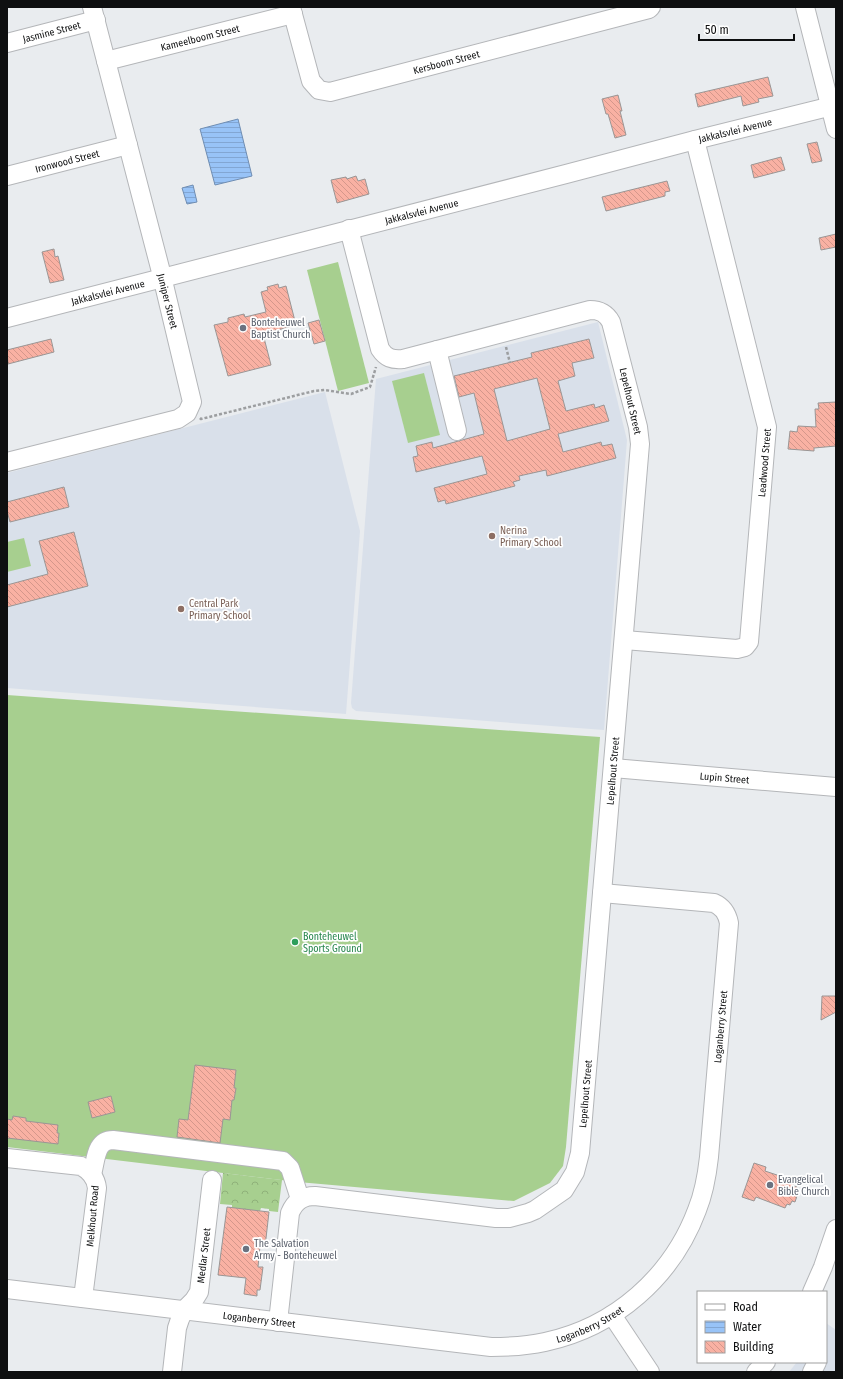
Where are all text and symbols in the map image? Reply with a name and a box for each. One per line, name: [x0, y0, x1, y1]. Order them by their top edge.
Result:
scale bar: [699, 16, 794, 42]
street label: Jasmine Street: [22, 19, 83, 46]
street label: Kameelboom Street: [160, 22, 242, 54]
text: 50 m: [705, 23, 729, 37]
street label: Kersboom Street: [412, 48, 482, 77]
street label: Jakkalsvlei Avenue: [697, 116, 773, 146]
street label: Ironwood Street: [34, 147, 101, 176]
street label: Jakkalsvlei Avenue: [384, 197, 460, 227]
street label: Juniper Street: [154, 272, 180, 331]
street label: Jakkalsvlei Avenue: [70, 278, 146, 308]
place label: Bonteheuwel Baptist Church: [251, 317, 311, 341]
marker: Bonteheuwel Baptist Church: [238, 323, 248, 333]
street label: Lepelhout Street: [617, 367, 644, 436]
street label: Leadwood Street: [756, 427, 774, 498]
place label: Nerina Primary School: [500, 525, 562, 549]
marker: Nerina Primary School: [487, 531, 497, 541]
place label: Central Park Primary School: [189, 598, 251, 622]
marker: Central Park Primary School: [176, 604, 186, 614]
street label: Lepelhout Street: [604, 736, 622, 805]
street label: Lupin Street: [699, 770, 750, 787]
place label: Bonteheuwel Sports Ground: [303, 931, 362, 955]
marker: Bonteheuwel Sports Ground: [290, 937, 300, 947]
street label: Loganberry Street: [712, 989, 730, 1064]
street label: Lepelhout Street: [577, 1059, 595, 1128]
place label: Evangelical Bible Church: [778, 1174, 829, 1198]
marker: Evangelical Bible Church: [765, 1180, 775, 1190]
street label: Melkhout Road: [84, 1185, 102, 1247]
street label: Medlar Street: [195, 1227, 213, 1284]
place label: The Salvation Army - Bonteheuwel: [254, 1238, 337, 1262]
marker: The Salvation Army - Bonteheuwel: [241, 1244, 251, 1254]
legend: [697, 1291, 827, 1363]
text: Road: [733, 1300, 758, 1314]
street label: Loganberry Street: [555, 1304, 627, 1346]
street label: Loganberry Street: [222, 1310, 297, 1331]
text: Water: [733, 1320, 762, 1334]
text: Building: [733, 1340, 774, 1354]

